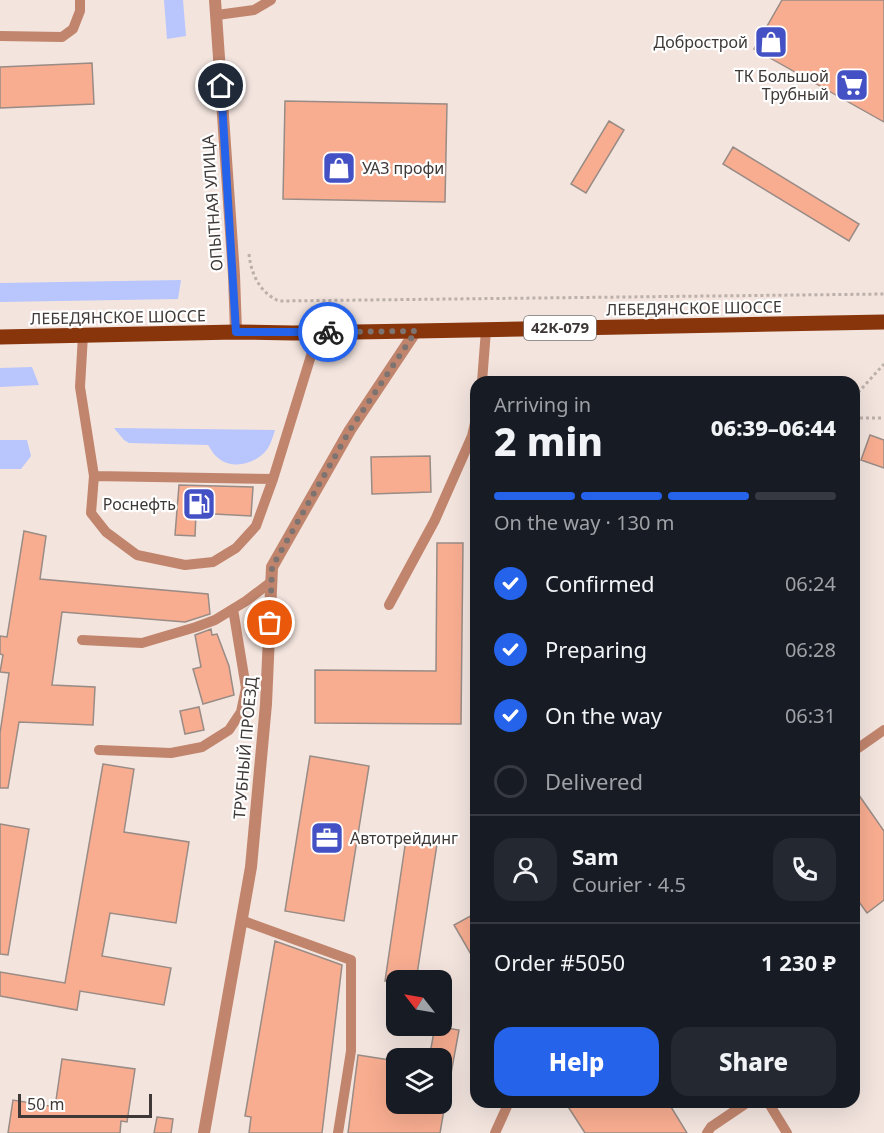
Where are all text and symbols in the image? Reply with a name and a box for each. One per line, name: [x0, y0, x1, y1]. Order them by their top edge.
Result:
shop icon: Добрострой: [753, 24, 789, 60]
place label: Добрострой: [654, 31, 748, 53]
pin: [195, 60, 246, 111]
place label: ТК Большой Трубный: [735, 65, 829, 105]
supermarket icon: ТК Большой Трубный: [834, 67, 870, 103]
icon: home: [204, 69, 237, 102]
street label: ОПЫТНАЯ УЛИЦА: [196, 133, 228, 272]
shop icon: УАЗ профи: [321, 150, 357, 186]
place label: УАЗ профи: [362, 157, 444, 179]
street label: ЛЕБЕДЯНСКОЕ ШОССЕ: [606, 295, 782, 321]
courier: [298, 302, 358, 362]
street label: ЛЕБЕДЯНСКОЕ ШОССЕ: [30, 304, 206, 330]
icon: bike: [312, 316, 345, 349]
road number: 42К-079: [524, 316, 596, 340]
text: Arriving in: [494, 391, 591, 418]
text: 06:39–06:44: [711, 412, 836, 442]
text: 2 min: [494, 414, 603, 467]
fuel station icon: Роснефть: [181, 486, 217, 522]
place label: Роснефть: [103, 493, 176, 515]
text: On the way · 130 m: [494, 509, 674, 536]
icon: check: [494, 567, 527, 600]
text: Confirmed: [545, 568, 655, 598]
text: 06:24: [785, 570, 836, 597]
pin: [244, 597, 295, 648]
icon: bag: [253, 606, 286, 639]
icon: check: [494, 633, 527, 666]
text: Preparing: [545, 634, 647, 664]
text: 06:28: [785, 636, 836, 663]
street label: ТРУБНЫЙ ПРОЕЗД: [228, 675, 262, 820]
icon: check: [494, 699, 527, 732]
text: On the way: [545, 700, 662, 730]
text: 06:31: [785, 702, 836, 729]
text: Delivered: [545, 766, 643, 796]
office icon: Автотрейдинг: [309, 820, 345, 856]
place label: Автотрейдинг: [350, 827, 458, 849]
button: person: [494, 838, 557, 901]
button: phone: [773, 838, 836, 901]
text: Sam: [572, 841, 619, 871]
text: Courier · 4.5: [572, 871, 686, 898]
text: Order #5050: [494, 947, 625, 977]
text: 1 230 ₽: [761, 947, 836, 977]
north arrow: [386, 970, 452, 1036]
map controls: [386, 970, 452, 1114]
button: Help: [494, 1027, 659, 1096]
button: Share: [671, 1027, 836, 1096]
button: layers: [386, 1048, 452, 1114]
scale bar: [18, 1091, 152, 1118]
text: 50 m: [27, 1093, 64, 1115]

